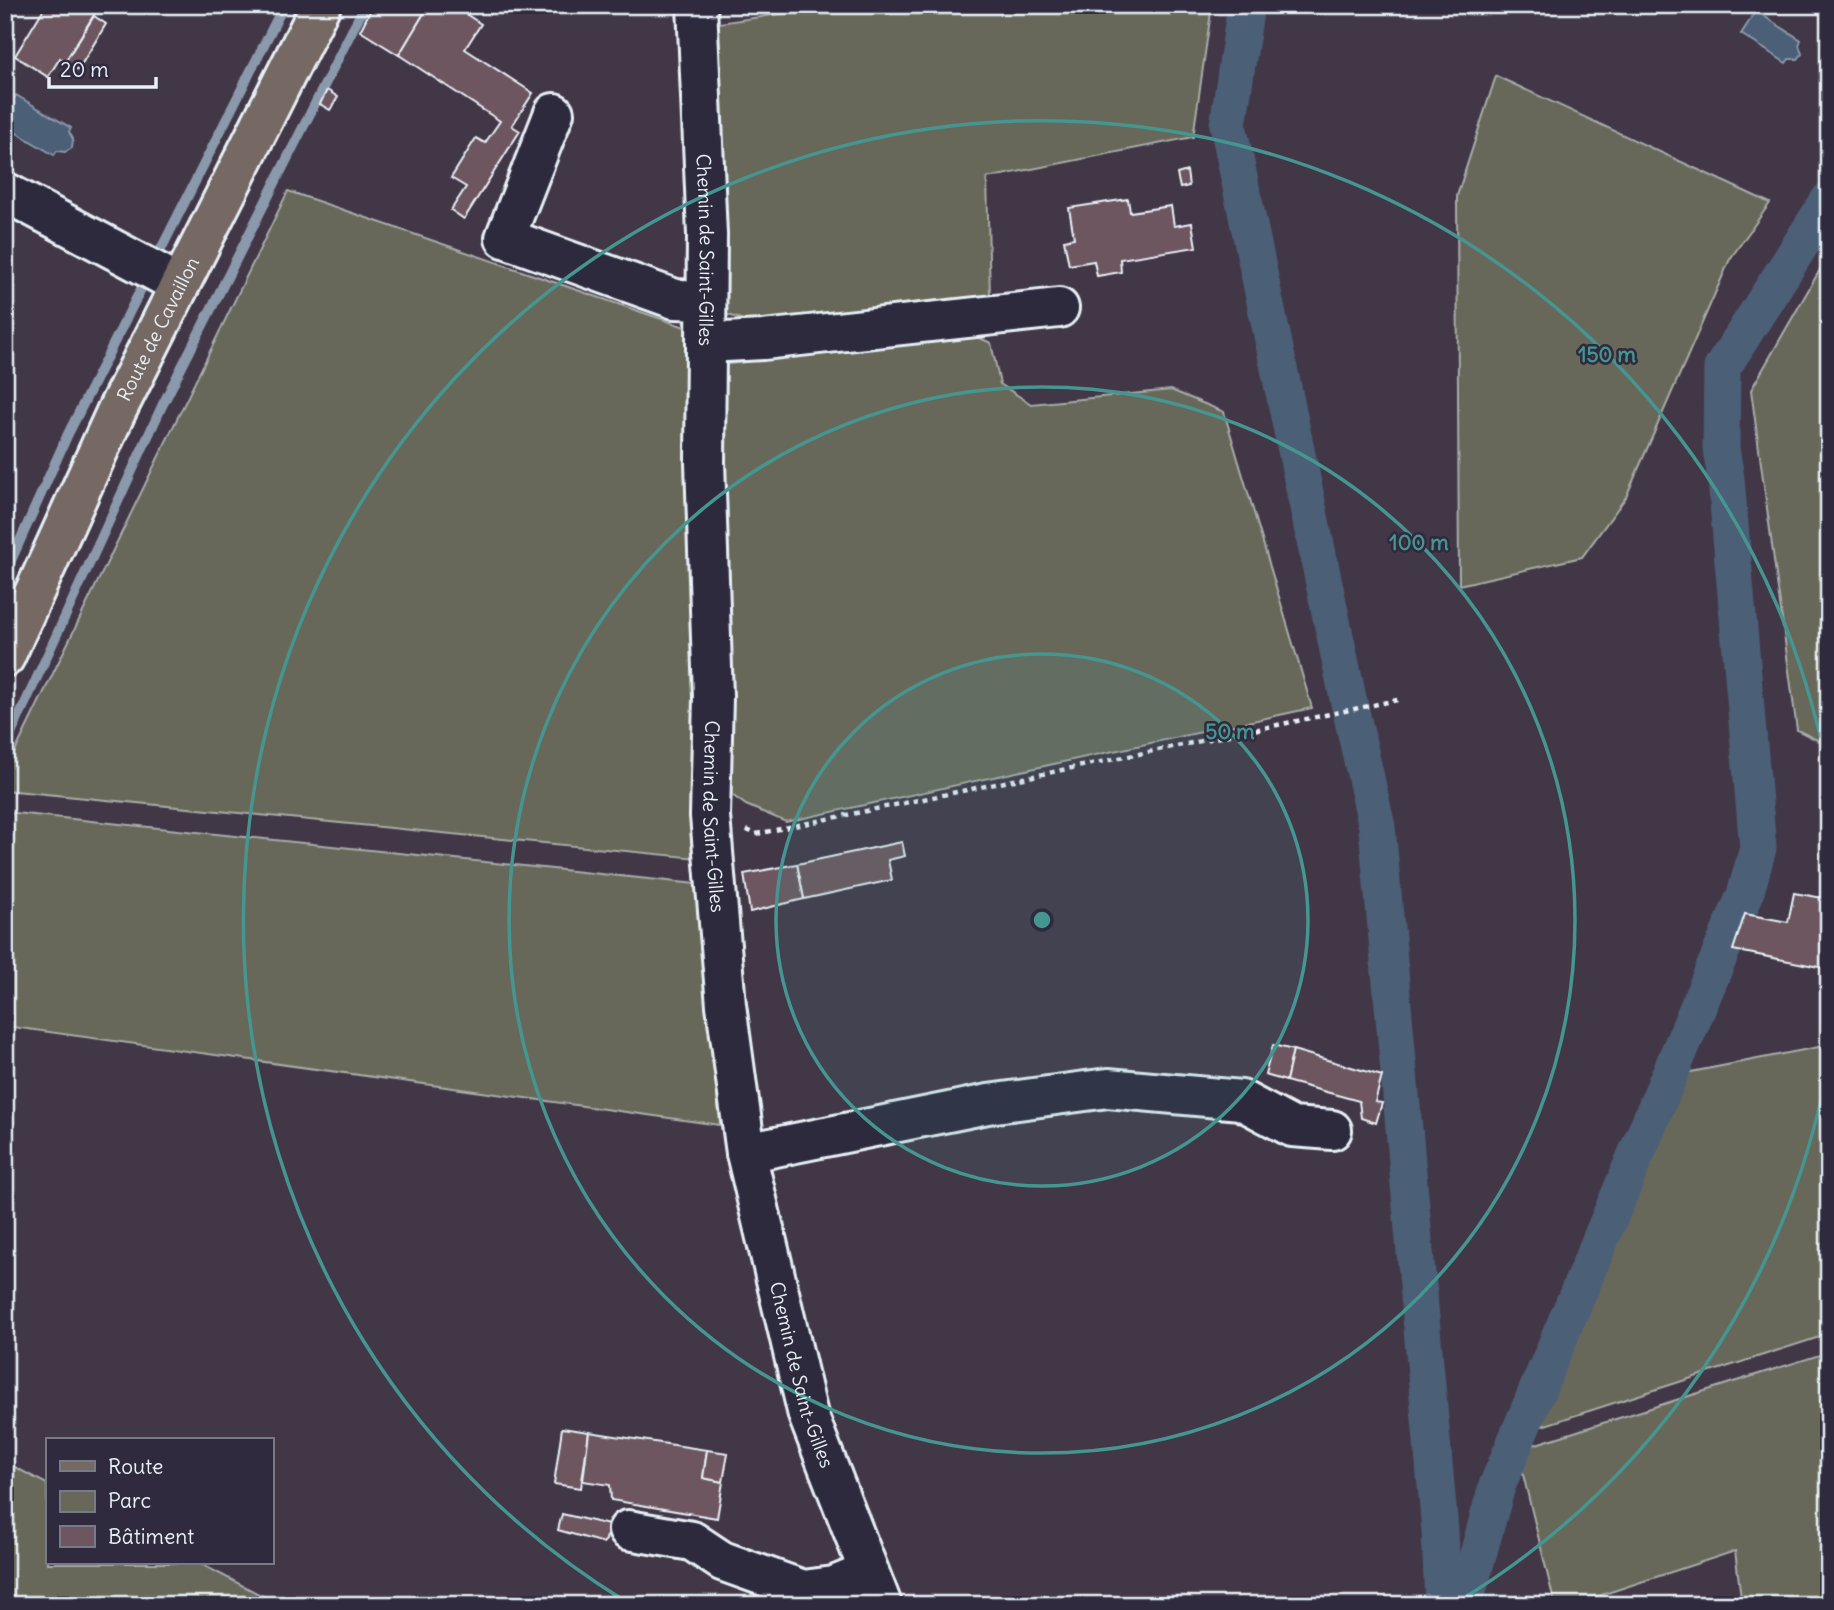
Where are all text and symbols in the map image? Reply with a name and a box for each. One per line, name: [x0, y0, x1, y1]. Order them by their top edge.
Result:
scale bar: [49, 46, 156, 90]
text: 20 m: [60, 56, 109, 83]
street label: Chemin de Saint-Gilles: [691, 153, 719, 346]
street label: Route de Cavaillon: [112, 253, 204, 405]
text: 150 m: [1578, 341, 1636, 368]
text: 100 m: [1389, 529, 1449, 556]
text: 50 m: [1205, 718, 1255, 745]
street label: Chemin de Saint-Gilles: [698, 720, 730, 913]
centre of rings: [1030, 908, 1054, 932]
street label: Chemin de Saint-Gilles: [765, 1279, 839, 1471]
legend: [46, 1438, 273, 1564]
text: Route: [108, 1453, 163, 1480]
text: Parc: [108, 1487, 151, 1514]
text: Bâtiment: [108, 1523, 194, 1550]

